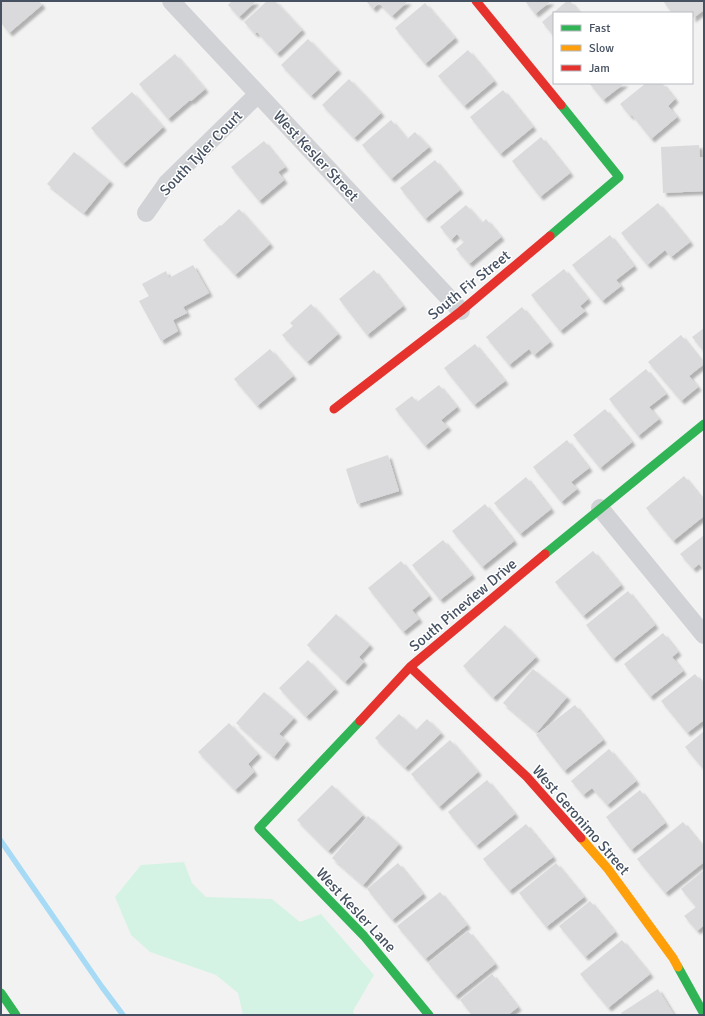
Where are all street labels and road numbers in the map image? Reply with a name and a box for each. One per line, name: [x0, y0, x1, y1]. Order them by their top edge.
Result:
street label: South Tyler Court: [156, 107, 246, 199]
street label: West Kesler Street: [269, 107, 363, 205]
street label: South Fir Street: [424, 246, 514, 324]
street label: South Pineview Drive: [406, 555, 520, 655]
street label: West Geronimo Street: [528, 762, 634, 878]
street label: West Kesler Lane: [312, 864, 400, 956]

